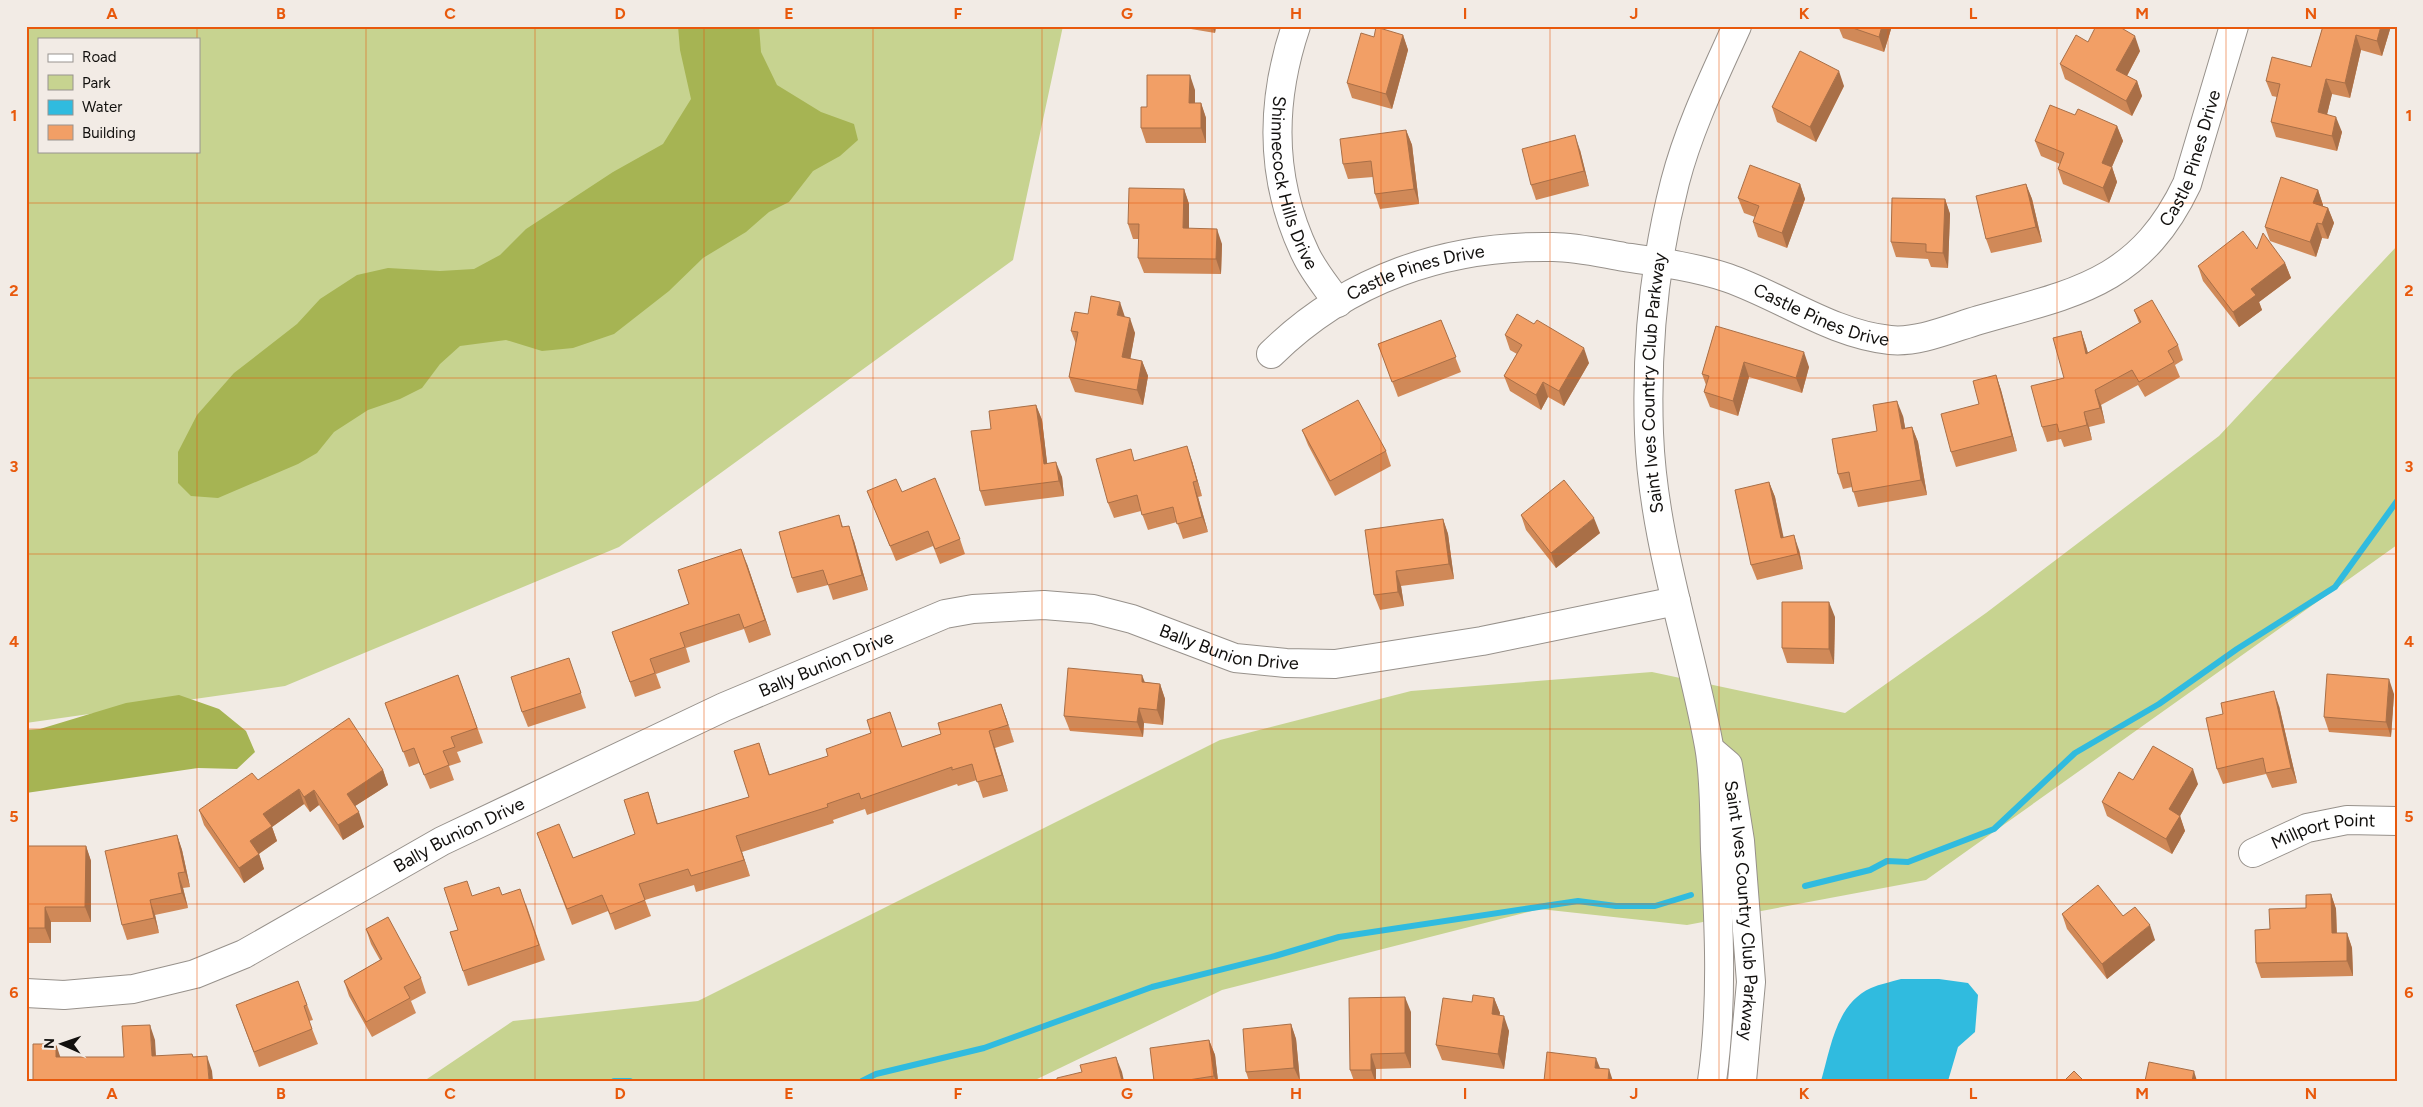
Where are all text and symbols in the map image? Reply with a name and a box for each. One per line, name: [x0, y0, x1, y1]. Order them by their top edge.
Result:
text: A: [106, 4, 118, 23]
text: B: [276, 4, 286, 23]
text: C: [444, 4, 456, 23]
text: D: [614, 4, 626, 23]
text: E: [784, 4, 794, 23]
text: F: [954, 4, 963, 23]
text: G: [1121, 4, 1133, 23]
text: H: [1290, 4, 1302, 23]
text: I: [1463, 4, 1467, 23]
text: J: [1630, 4, 1638, 23]
text: K: [1799, 4, 1810, 23]
text: L: [1969, 4, 1978, 23]
text: M: [2135, 4, 2149, 23]
text: N: [2305, 4, 2317, 23]
legend: [38, 38, 200, 152]
text: Road: [82, 48, 117, 66]
text: Park: [82, 74, 111, 92]
street label: Castle Pines Drive: [2154, 87, 2225, 231]
street label: Shinnecock Hills Drive: [1267, 95, 1323, 274]
text: Water: [82, 98, 122, 116]
text: 1: [11, 106, 17, 125]
text: 1: [2406, 106, 2412, 125]
text: Building: [82, 124, 136, 142]
street label: Castle Pines Drive: [1343, 240, 1486, 306]
street label: Saint Ives Country Club Parkway: [1637, 250, 1671, 515]
street label: Castle Pines Drive: [1750, 279, 1891, 351]
text: 2: [9, 281, 19, 300]
text: 2: [2404, 281, 2414, 300]
text: 3: [10, 457, 19, 476]
text: 3: [2405, 457, 2414, 476]
street label: Bally Bunion Drive: [1156, 619, 1299, 674]
street label: Bally Bunion Drive: [756, 626, 897, 702]
text: 4: [9, 632, 19, 651]
text: 4: [2404, 632, 2414, 651]
street label: Saint Ives Country Club Parkway: [1720, 779, 1762, 1042]
street label: Bally Bunion Drive: [390, 792, 528, 877]
text: 5: [9, 807, 19, 826]
text: 5: [2404, 807, 2414, 826]
street label: Millport Point: [2268, 809, 2376, 854]
text: 6: [9, 983, 19, 1002]
text: 6: [2404, 983, 2414, 1002]
north arrow: [38, 1020, 88, 1070]
text: N: [41, 1038, 58, 1049]
text: A: [106, 1084, 118, 1103]
text: B: [276, 1084, 286, 1103]
text: C: [444, 1084, 456, 1103]
text: D: [614, 1084, 626, 1103]
text: E: [784, 1084, 794, 1103]
text: F: [954, 1084, 963, 1103]
text: G: [1121, 1084, 1133, 1103]
text: H: [1290, 1084, 1302, 1103]
text: I: [1463, 1084, 1467, 1103]
text: J: [1630, 1084, 1638, 1103]
text: K: [1799, 1084, 1810, 1103]
text: L: [1969, 1084, 1978, 1103]
text: M: [2135, 1084, 2149, 1103]
text: N: [2305, 1084, 2317, 1103]

